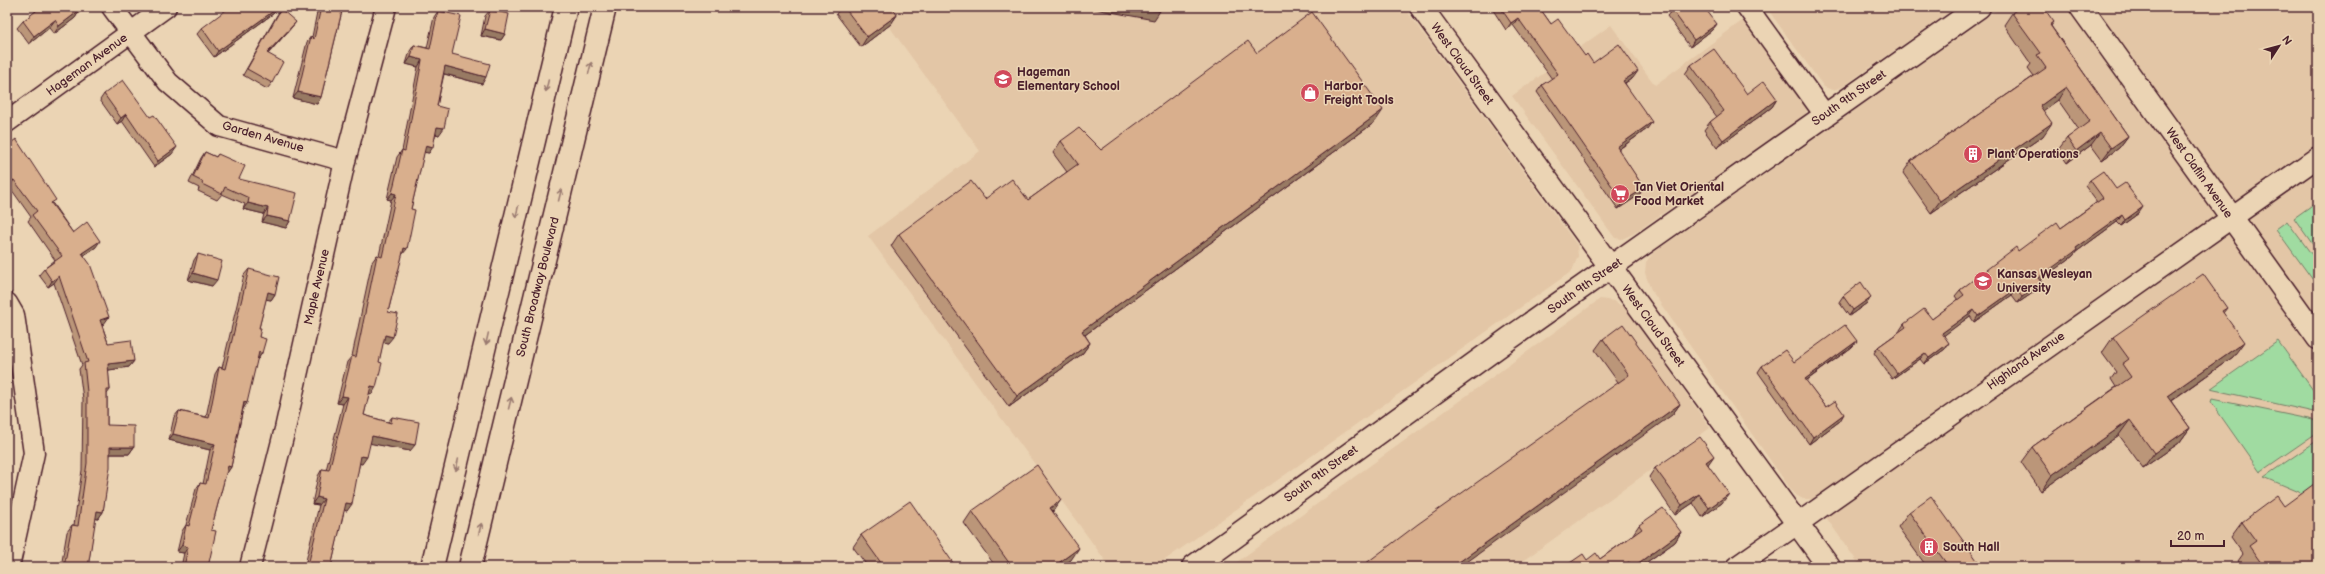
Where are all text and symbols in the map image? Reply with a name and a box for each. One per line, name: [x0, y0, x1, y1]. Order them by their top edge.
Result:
street label: West Cloud Street: [1427, 20, 1497, 108]
north arrow: [2259, 26, 2299, 66]
street label: Hageman Avenue: [44, 31, 130, 99]
text: N: [2279, 33, 2294, 48]
one-way arrow: [587, 62, 595, 75]
place label: Hageman Elementary School: [1017, 65, 1120, 94]
street label: South 9th Street: [1809, 67, 1889, 129]
school or university icon: Hageman Elementary School: [992, 68, 1014, 90]
one-way arrow: [543, 79, 551, 92]
place label: Harbor Freight Tools: [1324, 79, 1394, 108]
shop icon: Harbor Freight Tools: [1299, 82, 1321, 104]
street label: Garden Avenue: [220, 118, 306, 156]
street label: West Claflin Avenue: [2162, 125, 2236, 221]
building icon: Plant Operations: [1962, 143, 1984, 165]
place label: Plant Operations: [1987, 147, 2079, 162]
place label: Tan Viet Oriental Food Market: [1634, 180, 1724, 209]
supermarket icon: Tan Viet Oriental Food Market: [1609, 183, 1631, 205]
one-way arrow: [556, 188, 564, 201]
one-way arrow: [513, 205, 520, 218]
street label: South Broadway Boulevard: [513, 215, 563, 359]
street label: Maple Avenue: [301, 248, 333, 326]
street label: South 9th Street: [1545, 255, 1625, 317]
place label: Kansas Wesleyan University: [1997, 267, 2093, 296]
school or university icon: Kansas Wesleyan University: [1972, 270, 1994, 292]
street label: West Cloud Street: [1618, 282, 1688, 370]
street label: Highland Avenue: [1984, 329, 2068, 393]
one-way arrow: [482, 332, 490, 345]
one-way arrow: [506, 396, 514, 409]
street label: South 9th Street: [1281, 442, 1361, 506]
one-way arrow: [452, 458, 460, 471]
scale bar: [2171, 522, 2224, 548]
one-way arrow: [476, 523, 484, 536]
text: 20 m: [2177, 529, 2204, 544]
building icon: South Hall: [1918, 536, 1940, 558]
place label: South Hall: [1943, 540, 1999, 555]

